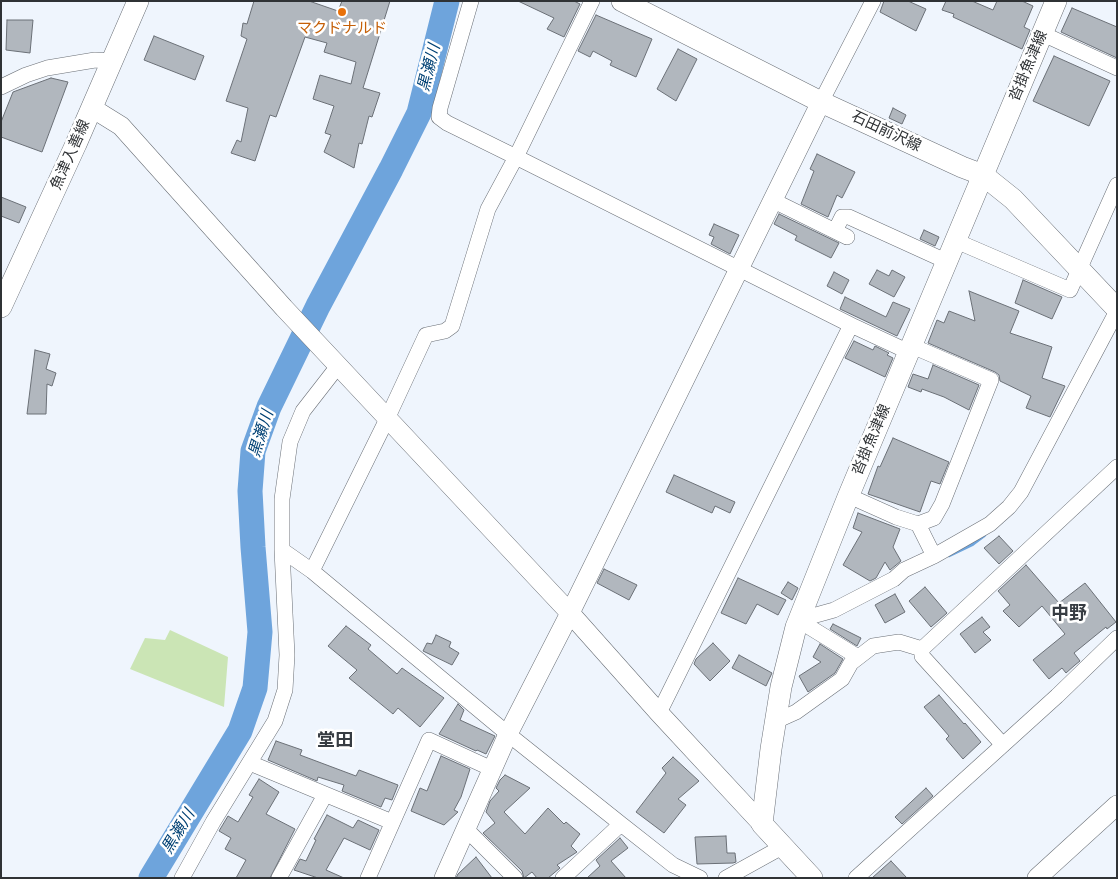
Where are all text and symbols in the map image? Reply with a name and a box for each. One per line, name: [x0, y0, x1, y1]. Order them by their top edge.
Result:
marker: マクドナルド: [336, 6, 348, 18]
place label: マクドナルド: [297, 20, 387, 38]
street label: 沓掛魚津線: [1006, 28, 1052, 104]
water label: 黒瀬川: [415, 42, 445, 94]
street label: 石田前沢線: [848, 108, 924, 156]
street label: 魚津入善線: [48, 117, 94, 193]
street label: 沓掛魚津線: [849, 402, 895, 478]
water label: 黒瀬川: [246, 408, 278, 460]
district label: 中野: [1051, 603, 1087, 625]
district label: 堂田: [317, 730, 353, 752]
water label: 黒瀬川: [158, 806, 200, 858]

